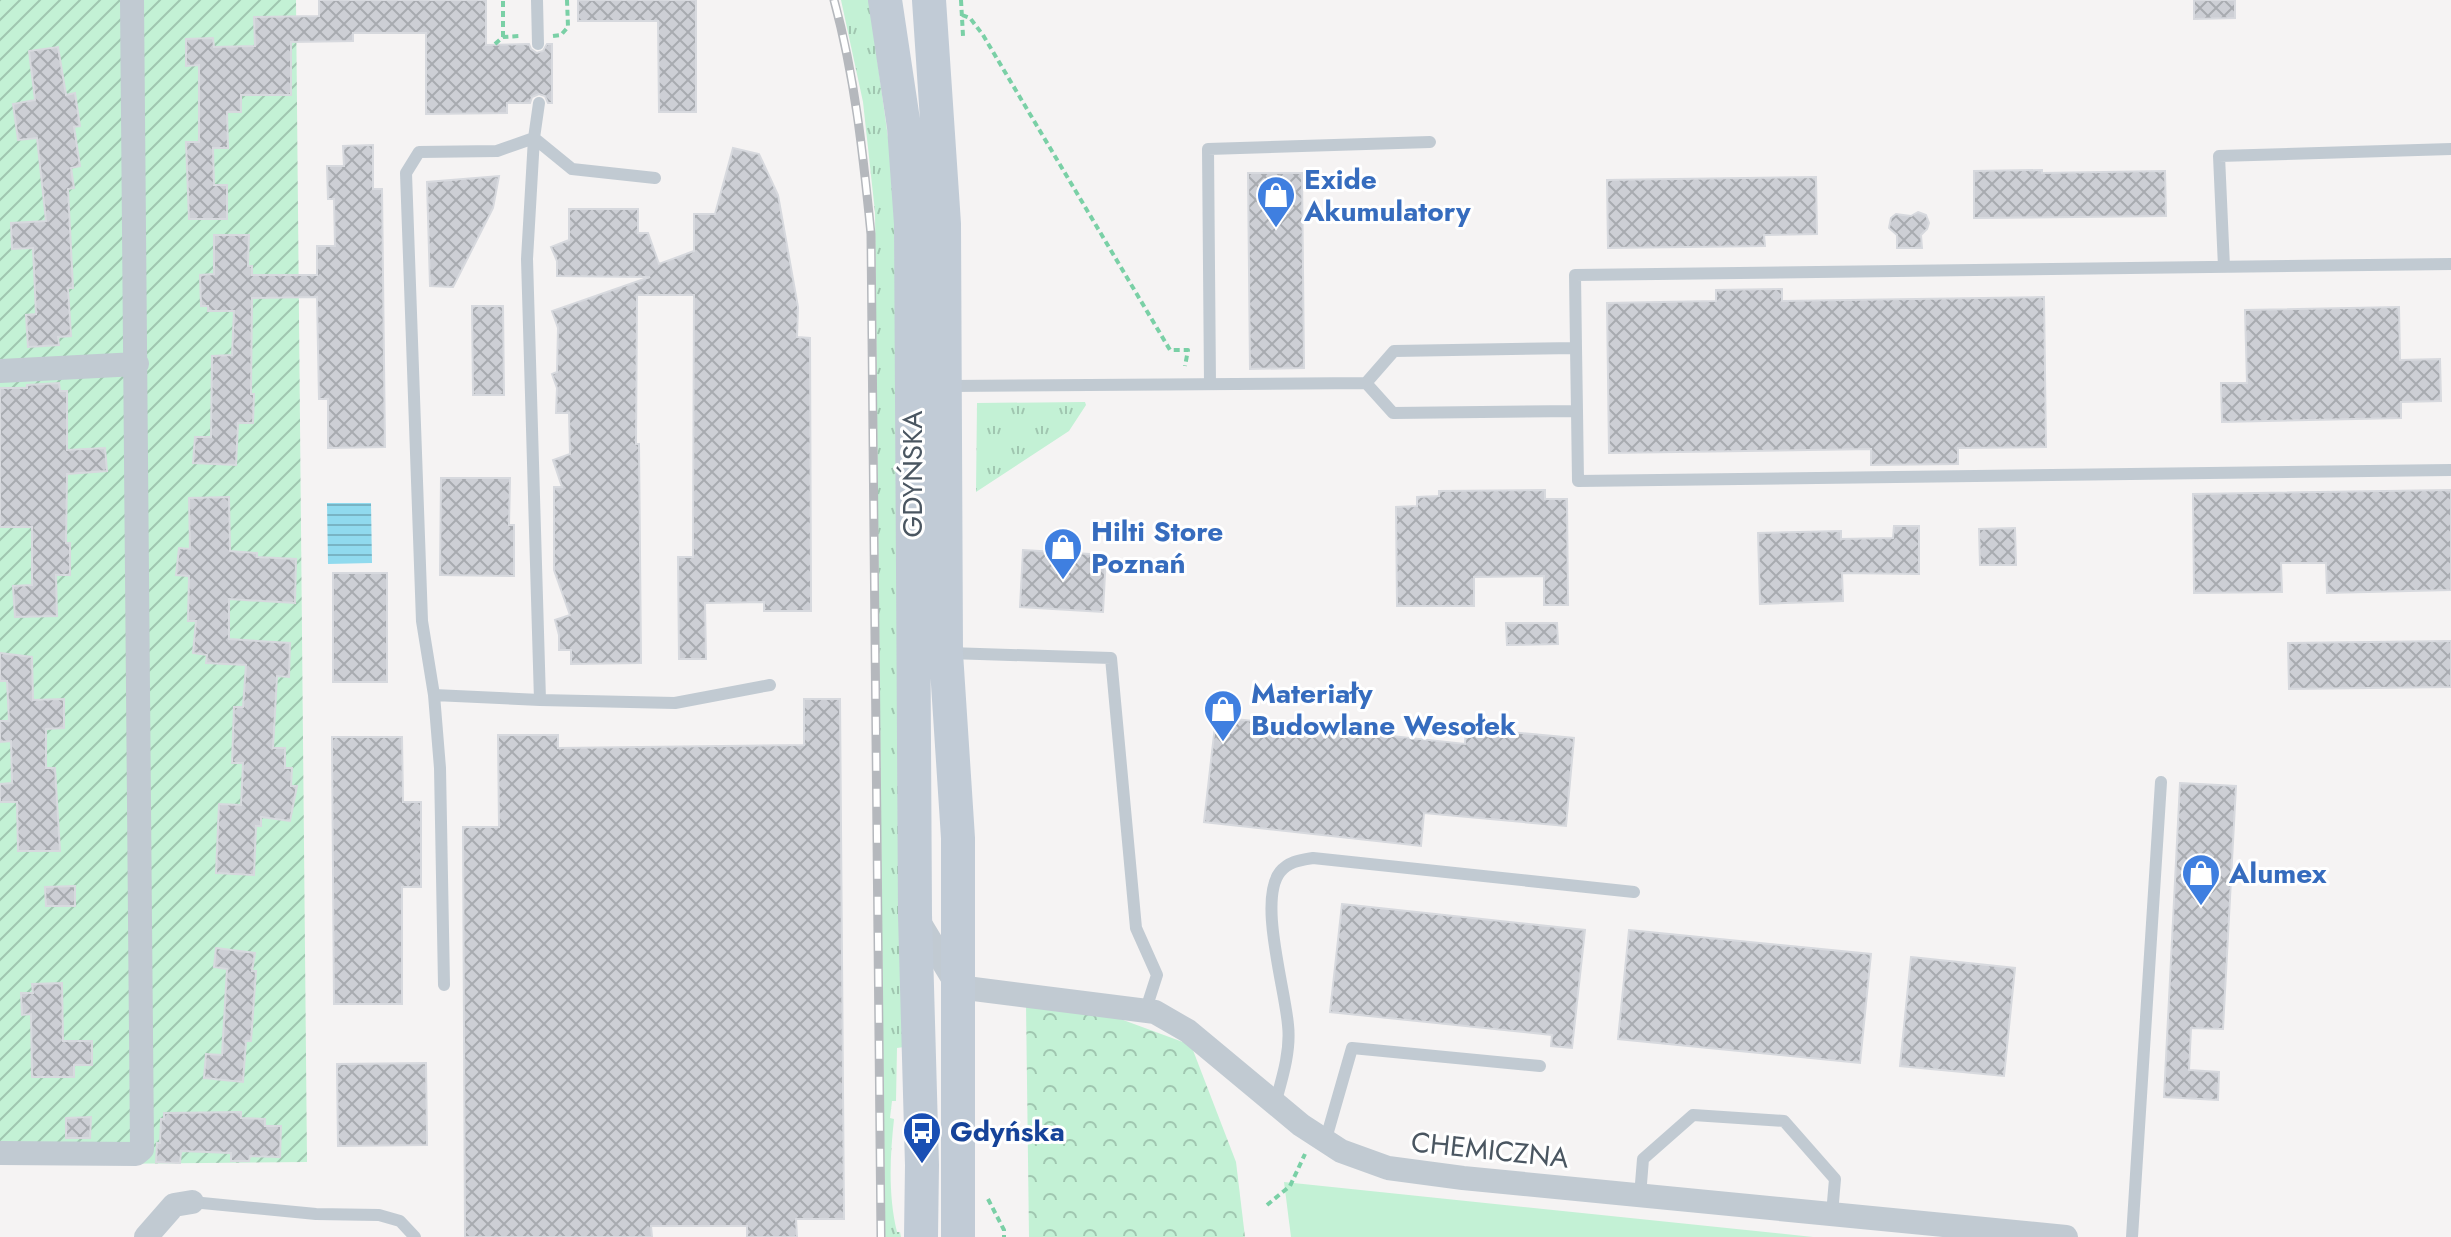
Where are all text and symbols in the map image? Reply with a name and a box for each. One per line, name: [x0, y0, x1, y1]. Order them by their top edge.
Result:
place label: Exide Akumulatory: [1303, 159, 1471, 232]
shop icon: Exide Akumulatory: [1255, 174, 1297, 229]
street label: GDYŃSKA: [892, 410, 933, 537]
place label: Hilti Store Poznań: [1091, 511, 1223, 584]
shop icon: Hilti Store Poznań: [1042, 526, 1084, 581]
place label: Materiały Budowlane Wesołek: [1251, 673, 1516, 746]
shop icon: Materiały Budowlane Wesołek: [1202, 688, 1244, 743]
shop icon: Alumex: [2180, 852, 2222, 907]
place label: Alumex: [2228, 853, 2327, 894]
bus stop icon: Gdyńska: [901, 1110, 943, 1165]
place label: Gdyńska: [950, 1111, 1065, 1152]
street label: CHEMICZNA: [1409, 1121, 1571, 1179]

